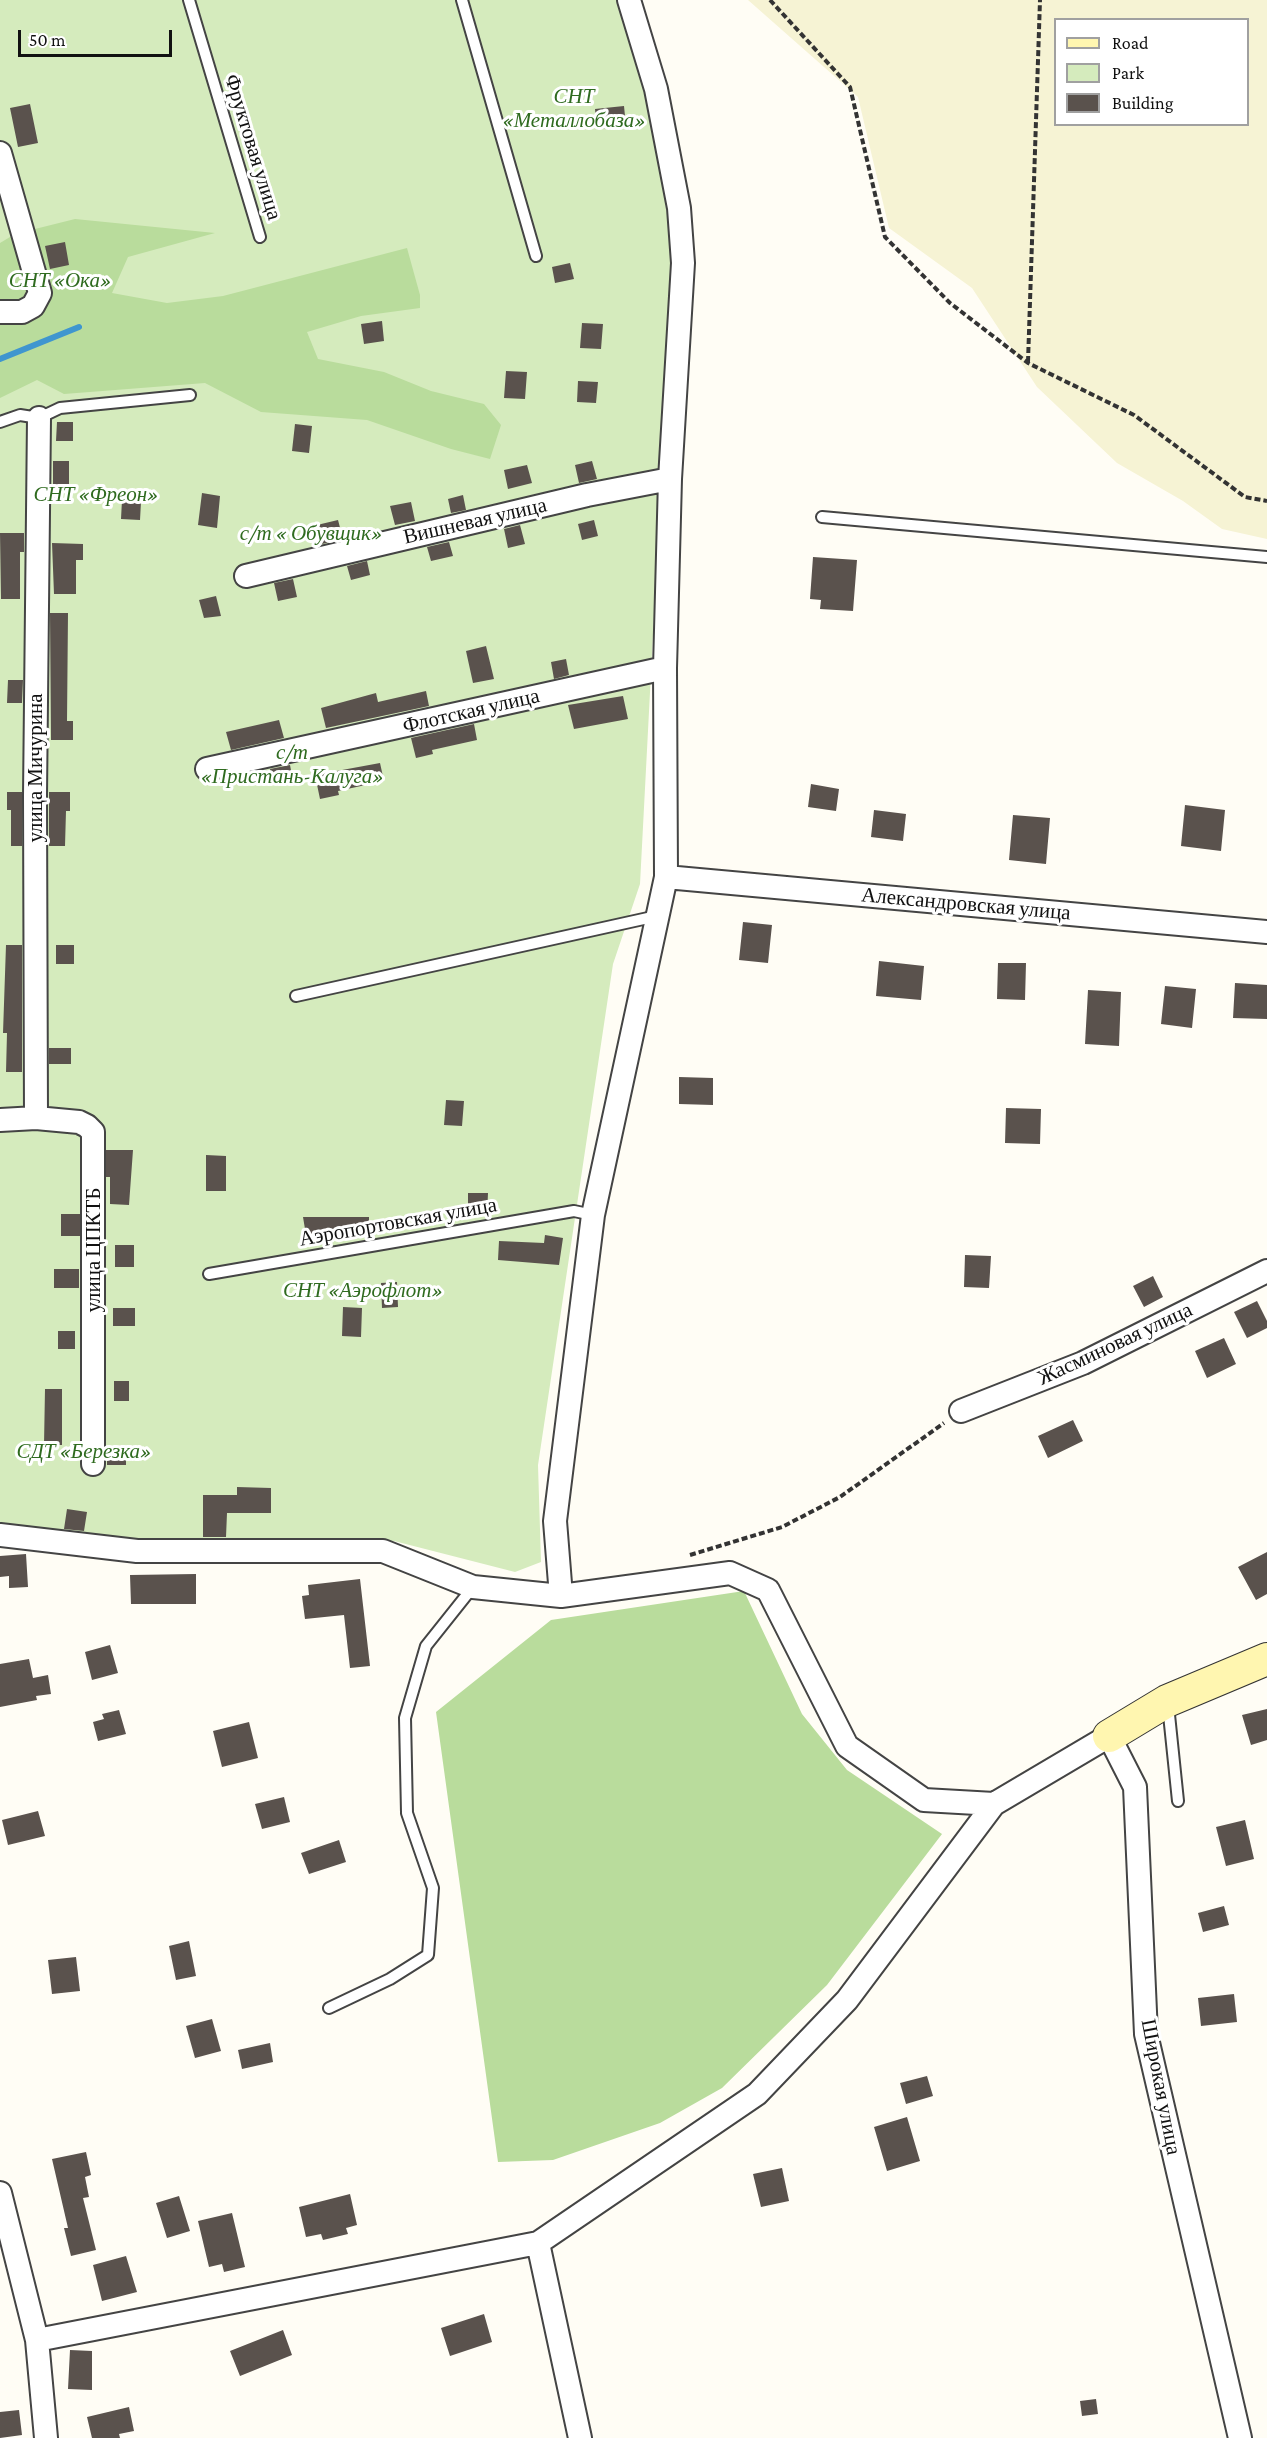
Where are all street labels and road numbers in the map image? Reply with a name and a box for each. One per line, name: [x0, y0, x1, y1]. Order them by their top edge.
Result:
street label: Фруктовая улица: [219, 71, 287, 223]
street label: Вишневая улица: [401, 492, 549, 550]
street label: Флотская улица: [400, 683, 542, 739]
street label: улица Мичурина: [23, 693, 49, 843]
street label: Александровская улица: [860, 882, 1072, 926]
street label: улица ЦПКТБ: [81, 1187, 107, 1313]
street label: Аэропортовская улица: [297, 1192, 499, 1252]
street label: Жасминовая улица: [1034, 1297, 1196, 1391]
street label: Широкая улица: [1135, 2017, 1187, 2157]

